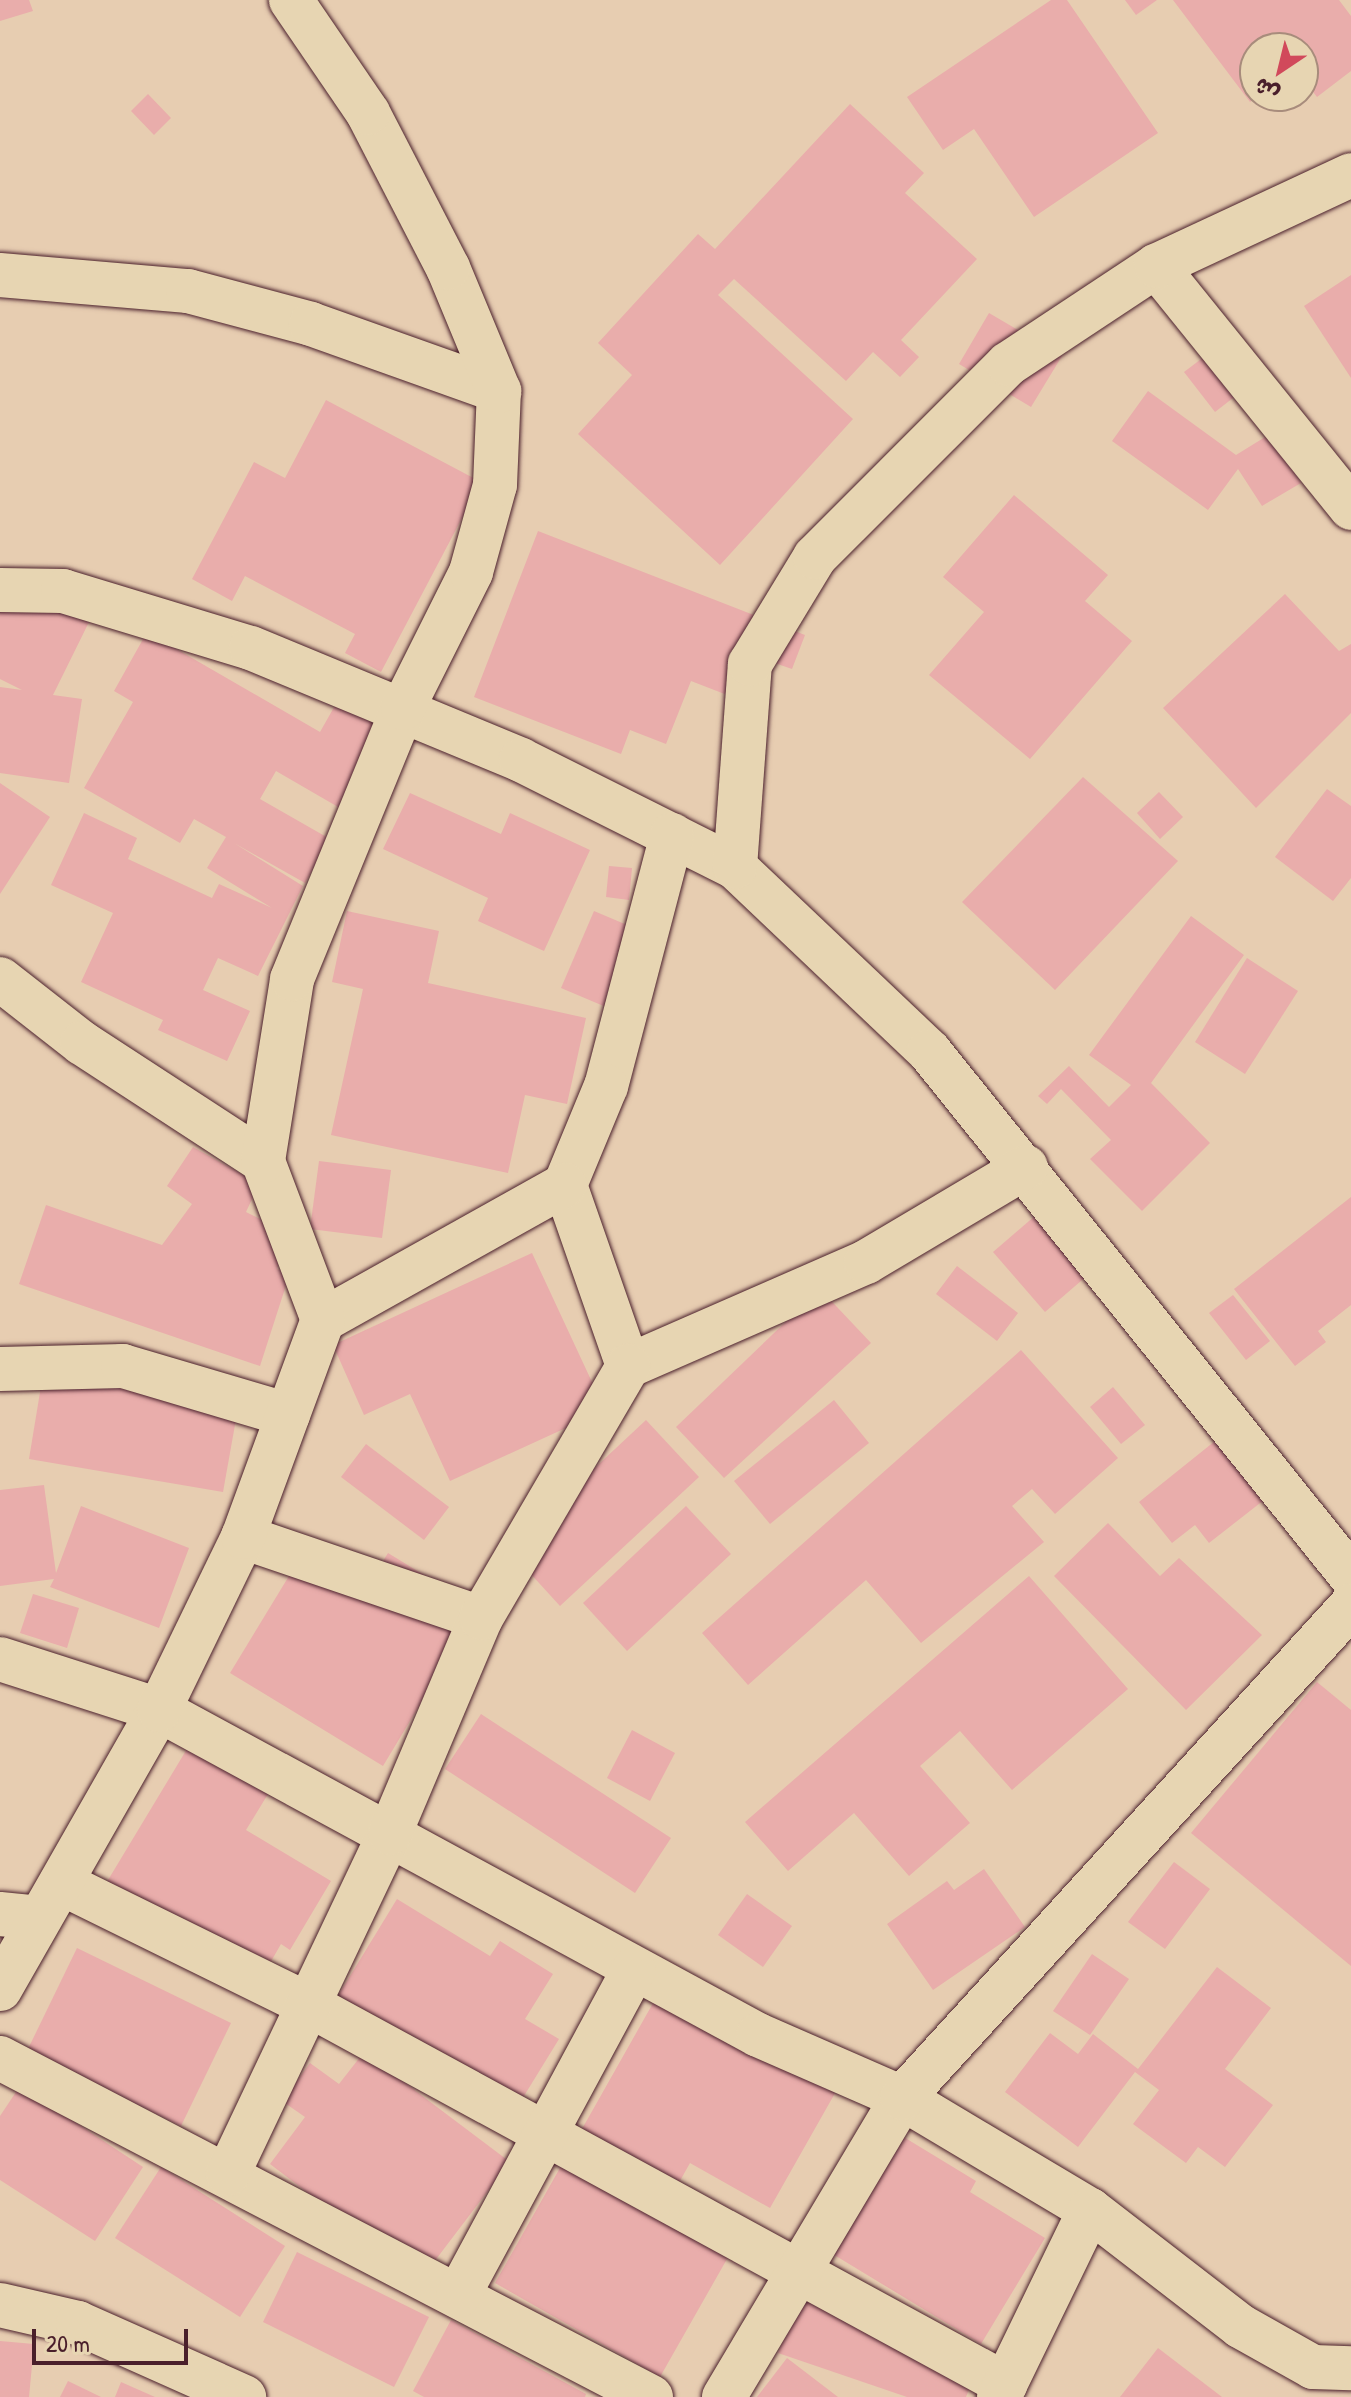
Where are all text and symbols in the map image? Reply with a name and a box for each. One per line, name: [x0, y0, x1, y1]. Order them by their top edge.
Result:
north arrow: [1239, 32, 1319, 112]
text: ش: [1248, 71, 1285, 109]
scale bar: [36, 2313, 192, 2363]
text: 20 m: [46, 2327, 90, 2359]

